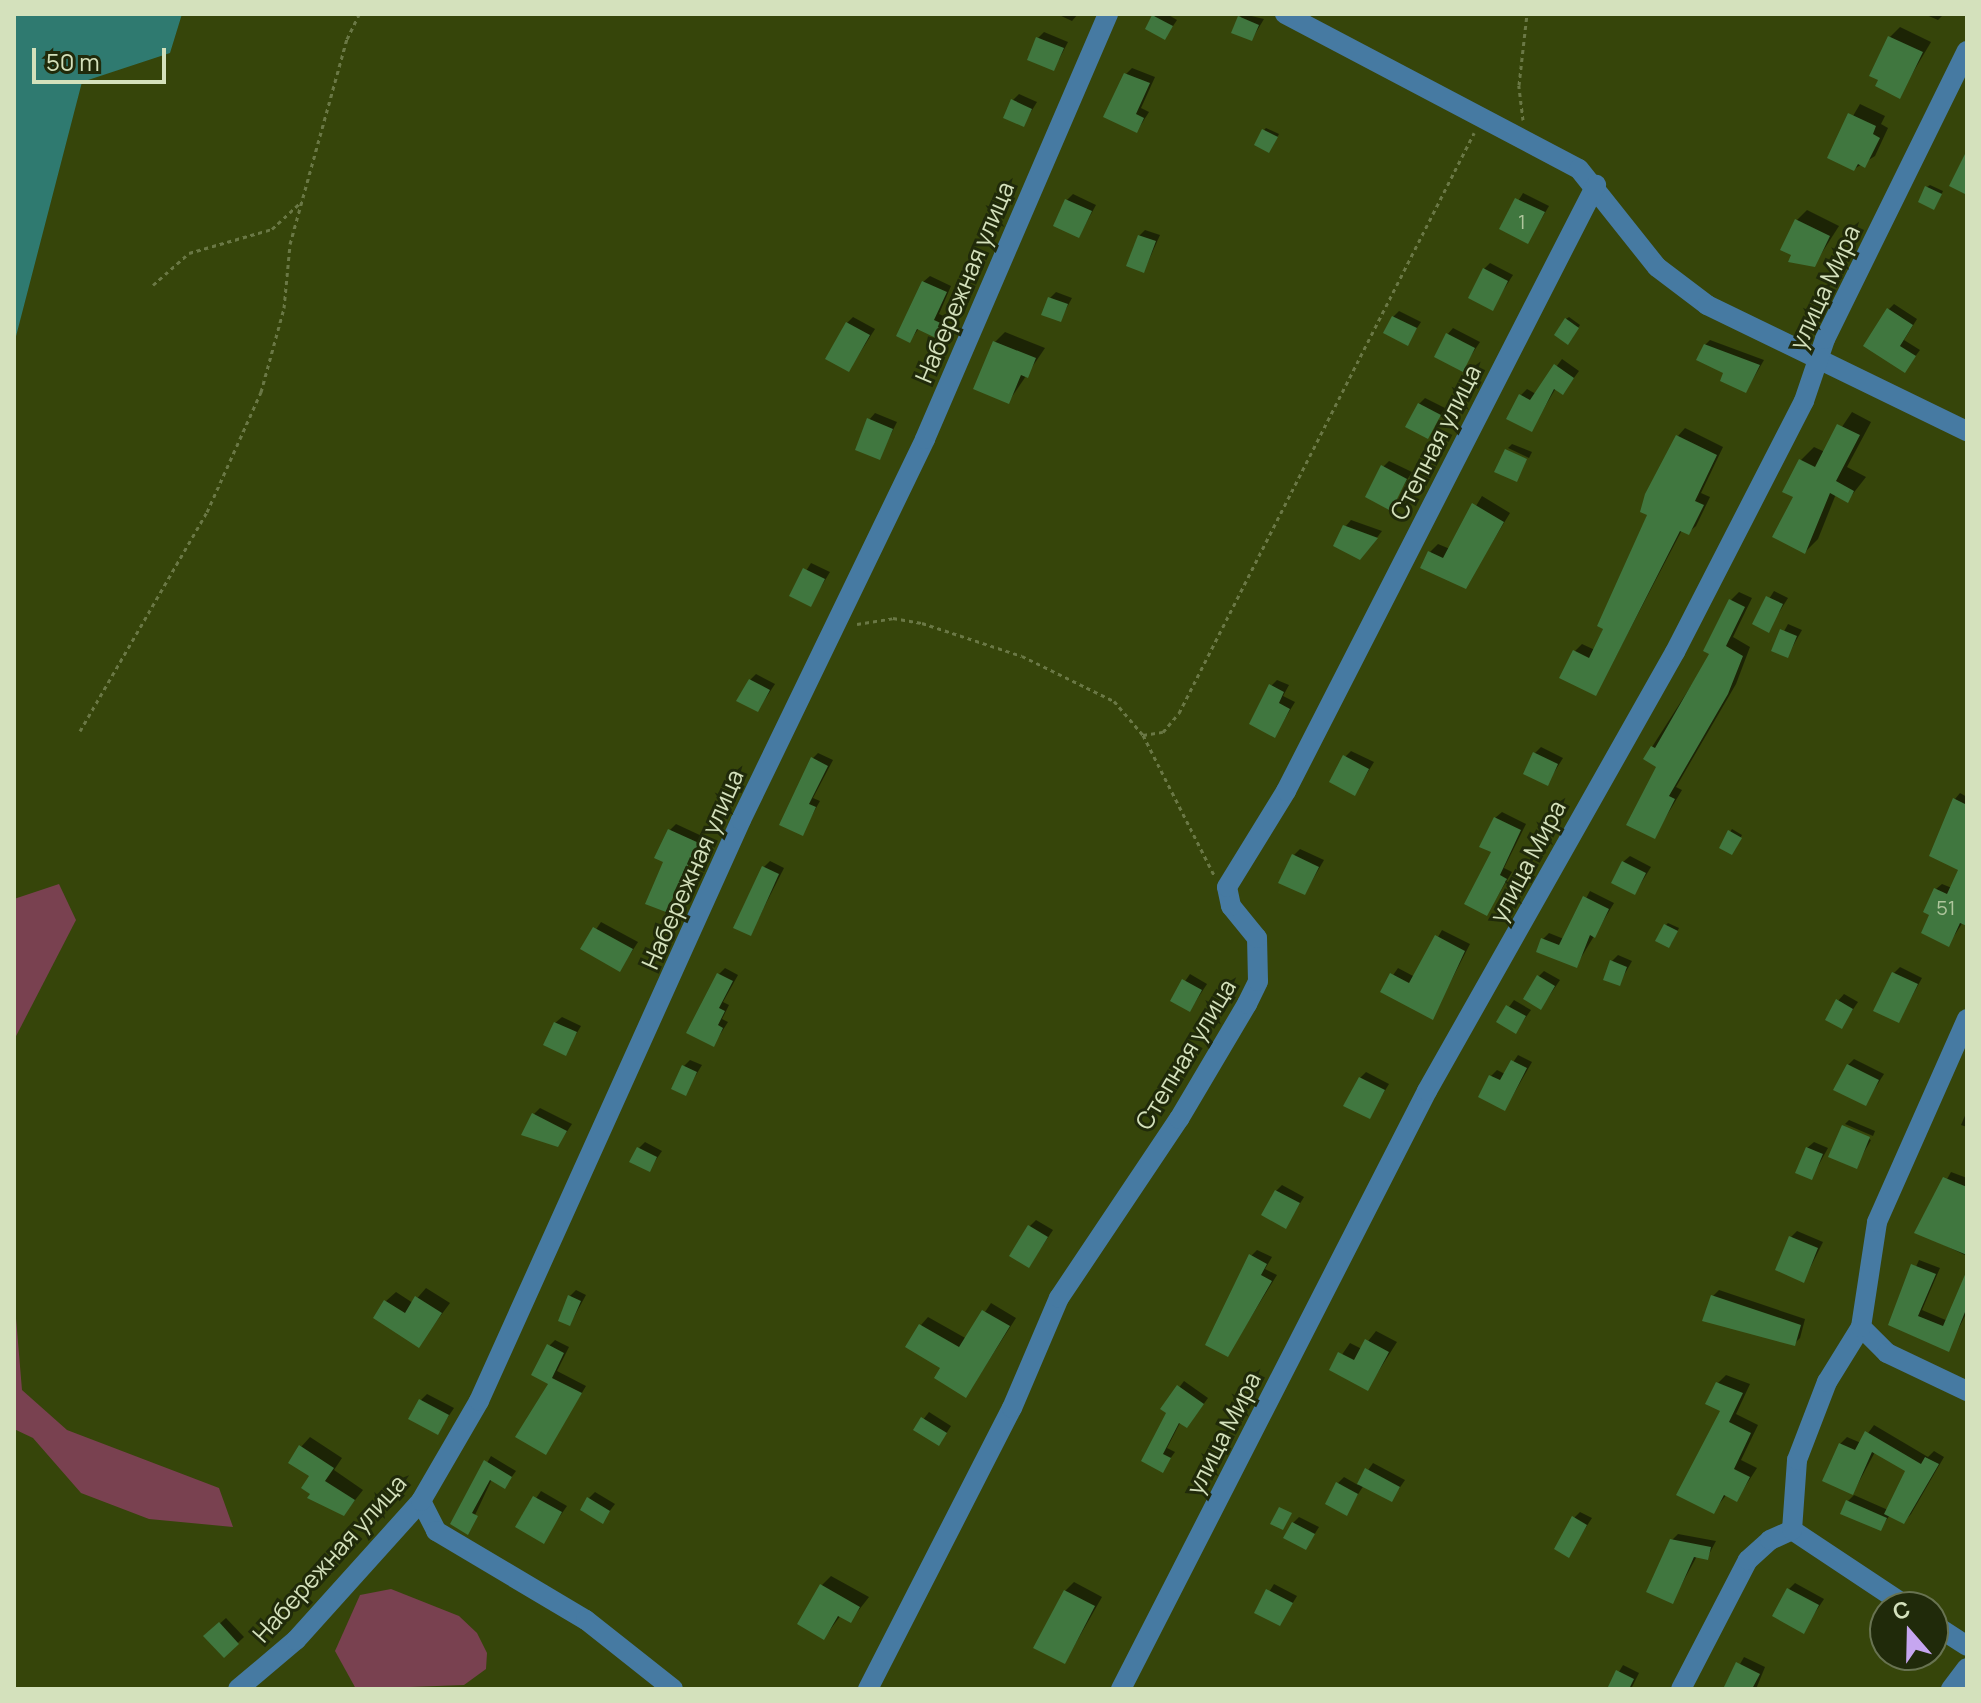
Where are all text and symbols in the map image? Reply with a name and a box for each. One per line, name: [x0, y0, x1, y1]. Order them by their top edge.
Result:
scale bar: [36, 32, 170, 82]
text: 50 m: [46, 45, 100, 78]
street label: Набережная улица: [909, 177, 1019, 387]
house number: 1: [1518, 209, 1526, 233]
street label: улица Мира: [1783, 220, 1865, 354]
street label: Степная улица: [1383, 360, 1487, 524]
street label: Набережная улица: [635, 765, 749, 973]
street label: улица Мира: [1483, 795, 1571, 927]
house number: 51: [1936, 895, 1956, 919]
street label: Степная улица: [1129, 974, 1241, 1134]
street label: улица Мира: [1180, 1367, 1266, 1499]
street label: Набережная улица: [246, 1468, 412, 1648]
north arrow: [1869, 1591, 1949, 1671]
text: С: [1889, 1593, 1914, 1627]

